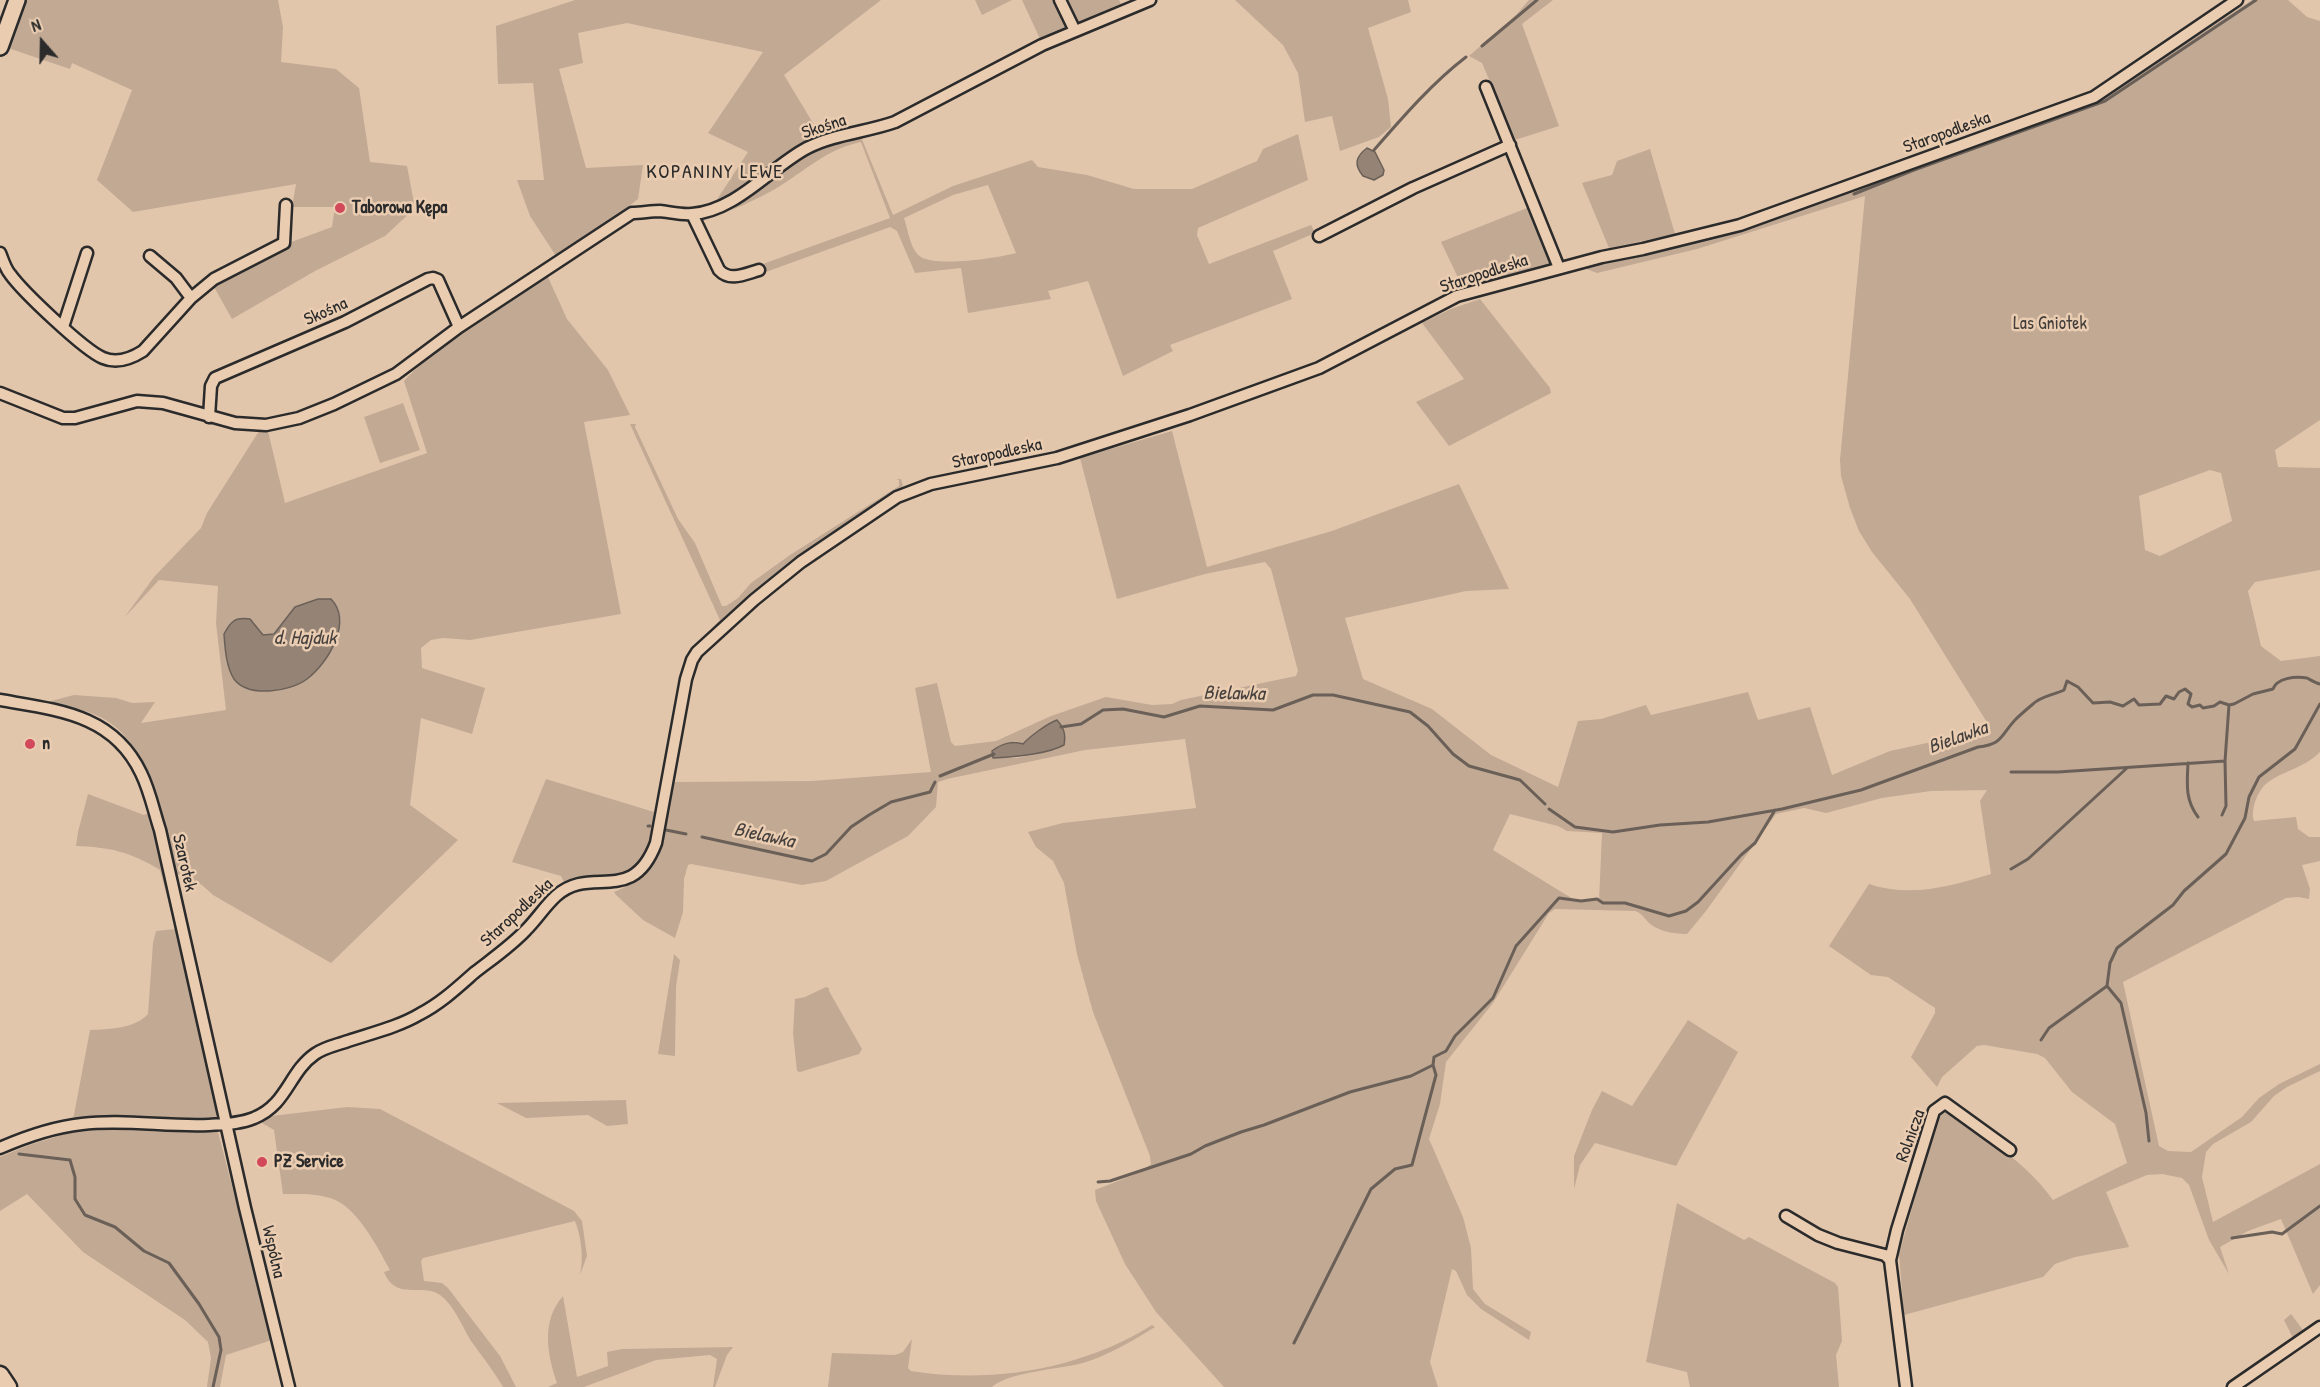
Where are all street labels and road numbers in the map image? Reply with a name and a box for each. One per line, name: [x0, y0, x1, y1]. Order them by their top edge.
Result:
street label: Staropodleska: [1901, 107, 1993, 159]
street label: Skośna: [799, 110, 849, 144]
street label: Staropodleska: [1437, 250, 1531, 298]
street label: Skośna: [301, 293, 351, 331]
street label: Staropodleska: [950, 434, 1044, 474]
street label: Szarotek: [167, 832, 201, 894]
street label: Staropodleska: [476, 874, 558, 952]
street label: Rolnicza: [1892, 1107, 1930, 1165]
street label: Wspólna: [257, 1224, 289, 1280]

